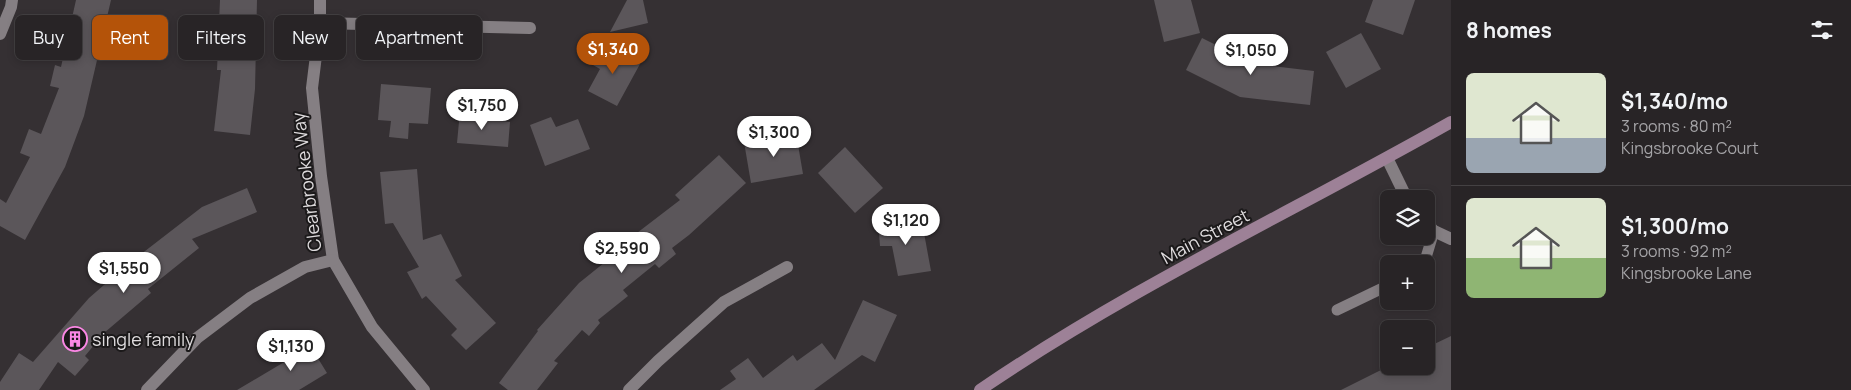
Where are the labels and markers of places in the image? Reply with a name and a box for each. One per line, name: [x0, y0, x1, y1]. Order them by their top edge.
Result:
pin: $1,340: [572, 32, 654, 75]
pin: $1,050: [1210, 34, 1292, 76]
pin: $1,750: [441, 88, 523, 131]
pin: $1,300: [733, 116, 815, 158]
pin: $1,120: [865, 204, 947, 246]
pin: $2,590: [581, 232, 663, 274]
pin: $1,550: [83, 252, 165, 294]
building icon: single family: [62, 326, 88, 352]
place label: single family: [92, 327, 195, 351]
pin: $1,130: [250, 330, 332, 372]

